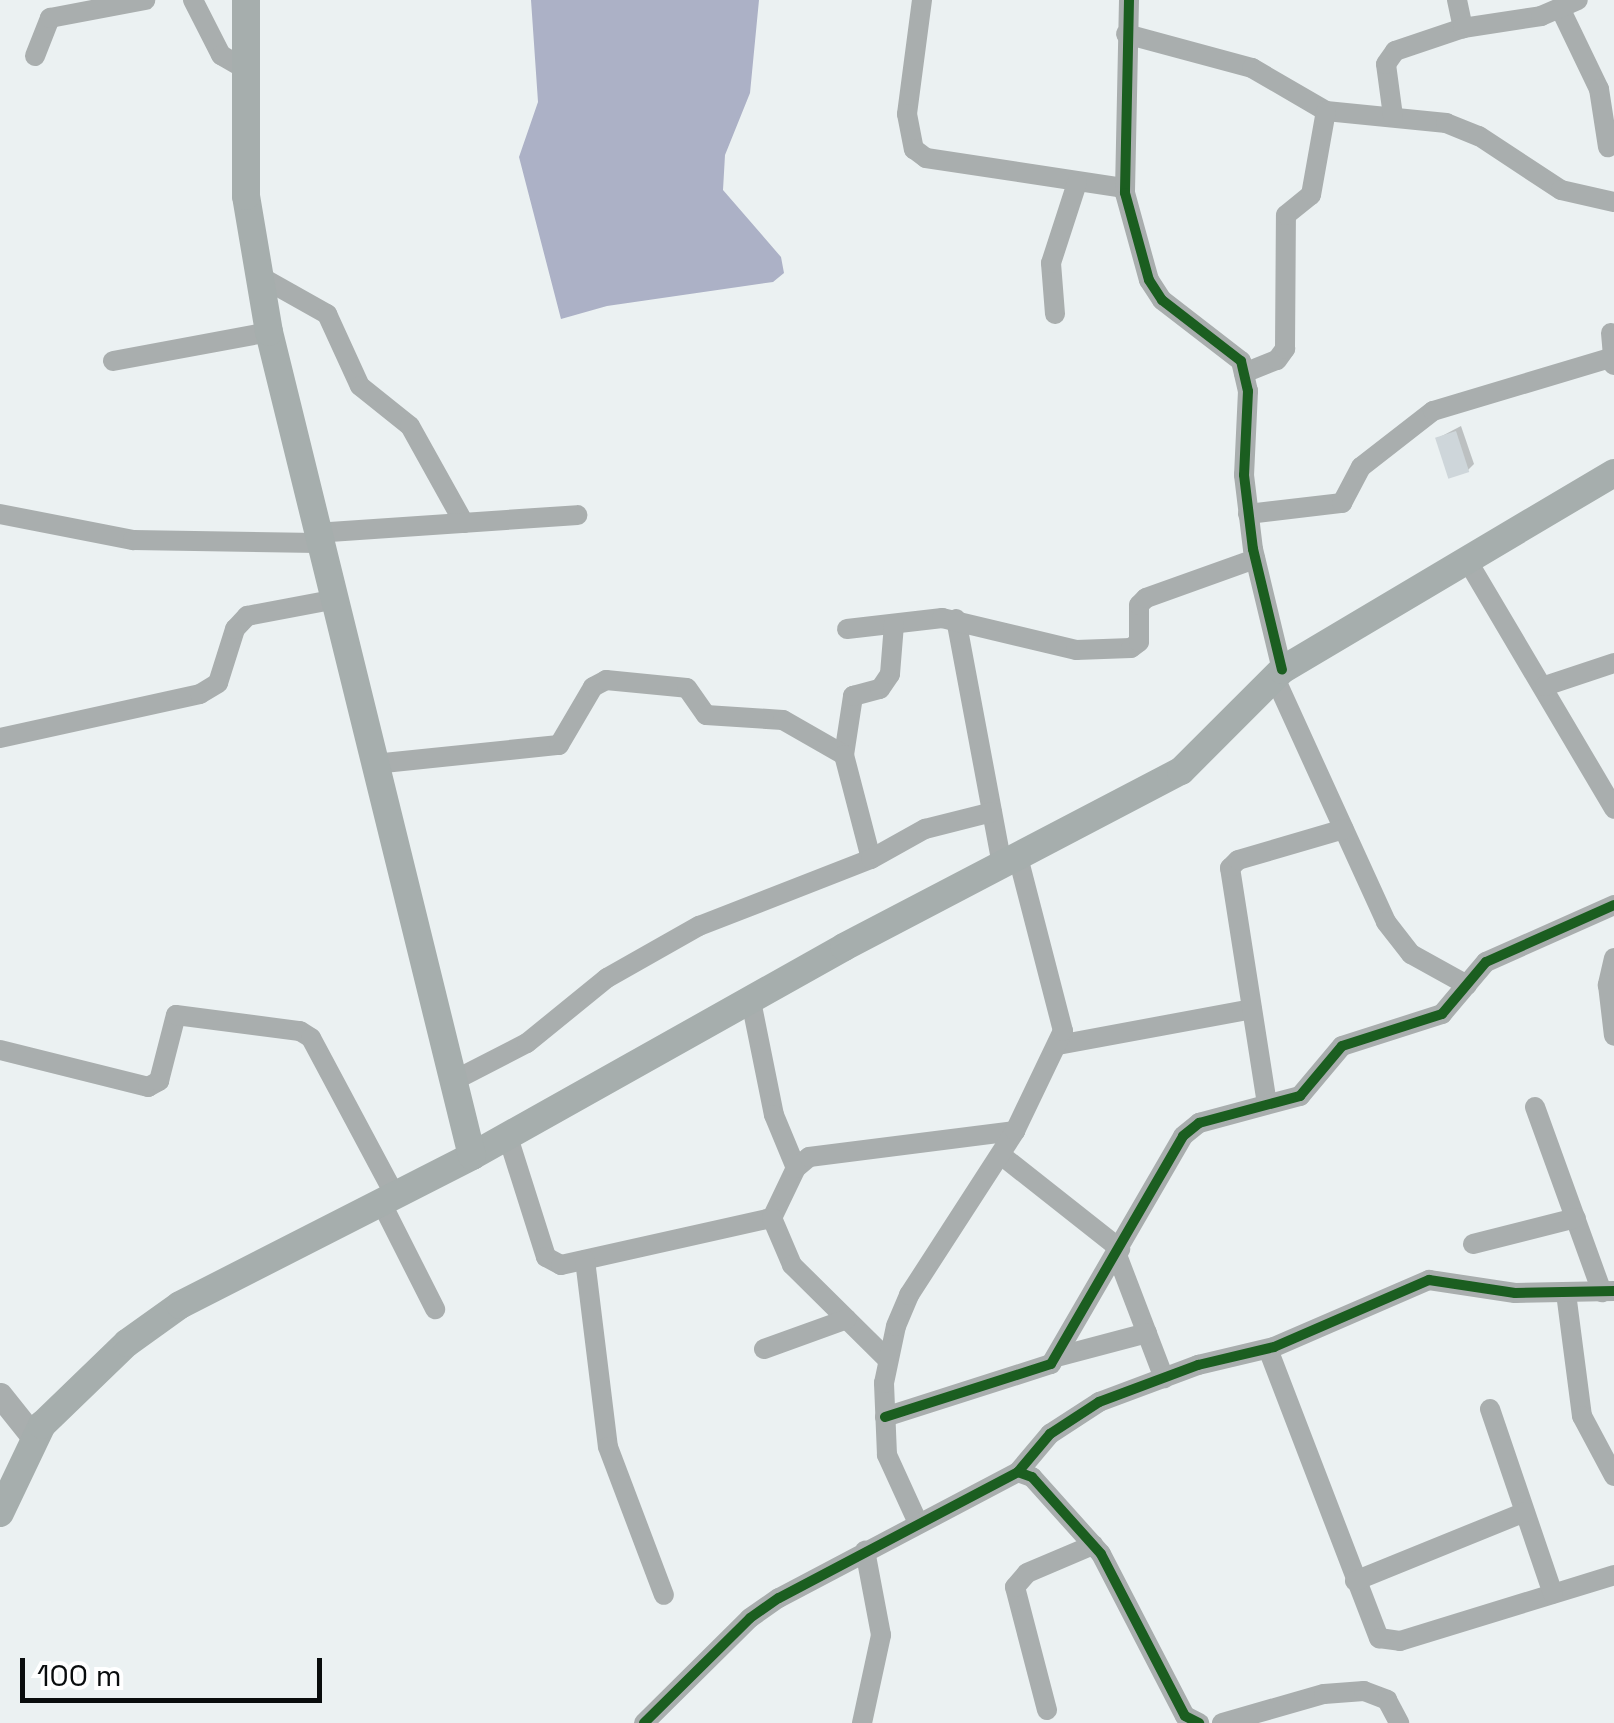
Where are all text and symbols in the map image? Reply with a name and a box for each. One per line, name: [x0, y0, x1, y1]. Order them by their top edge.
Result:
scale bar: [25, 1638, 328, 1700]
text: 100 m: [37, 1656, 122, 1695]

